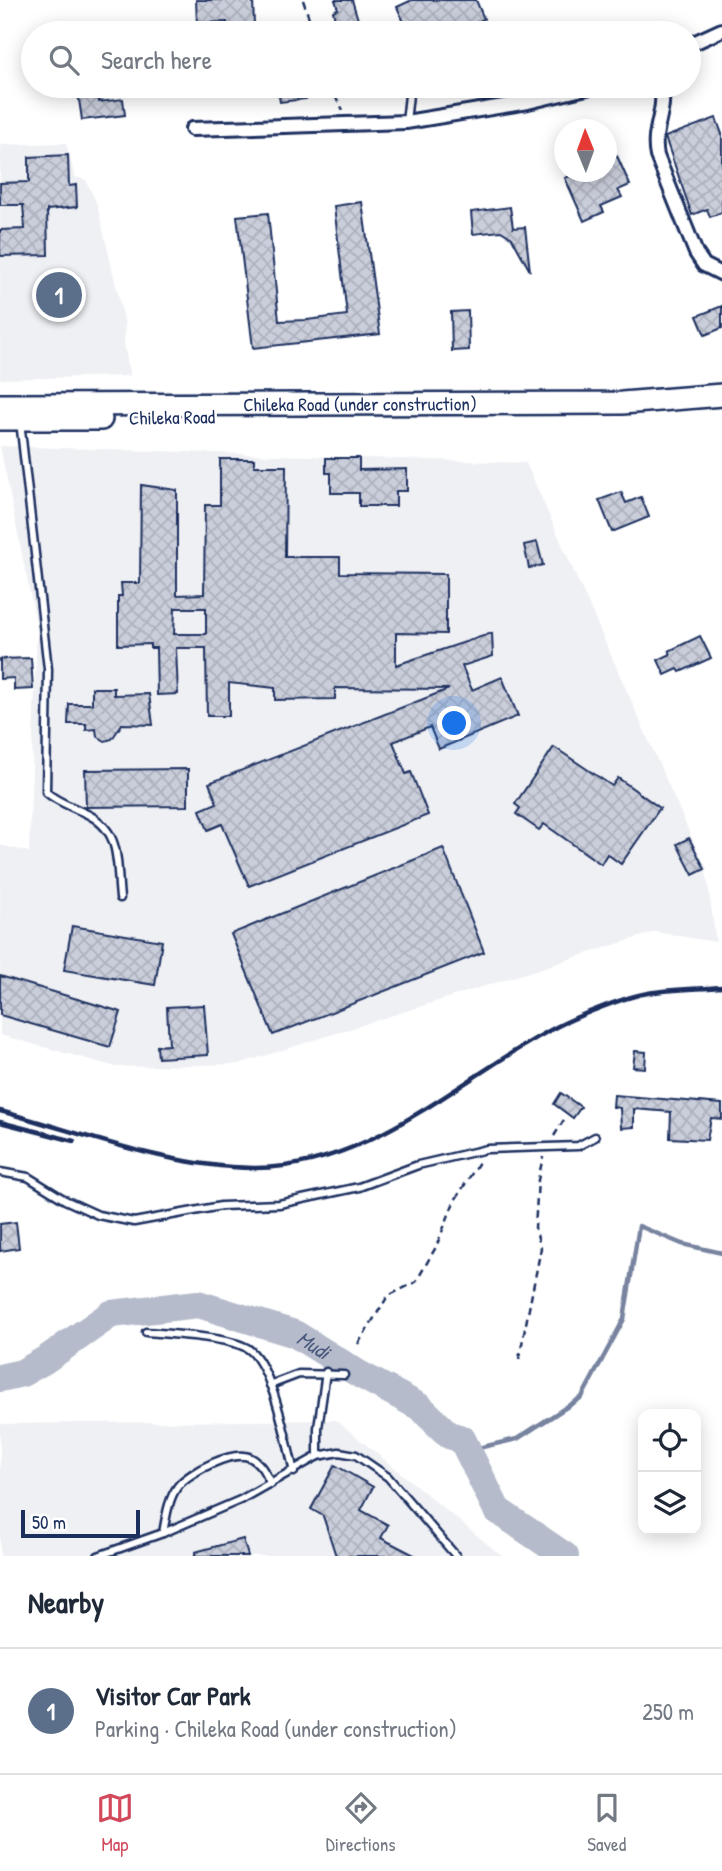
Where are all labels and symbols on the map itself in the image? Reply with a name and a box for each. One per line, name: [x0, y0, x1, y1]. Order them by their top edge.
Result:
north arrow: [554, 119, 617, 182]
pin: 1: [36, 269, 82, 321]
street label: Chileka Road (under construction): [243, 390, 477, 417]
street label: Chileka Road: [129, 403, 216, 431]
your location: [437, 706, 471, 740]
water label: Mudi: [291, 1324, 337, 1367]
scale bar: [21, 1507, 140, 1539]

